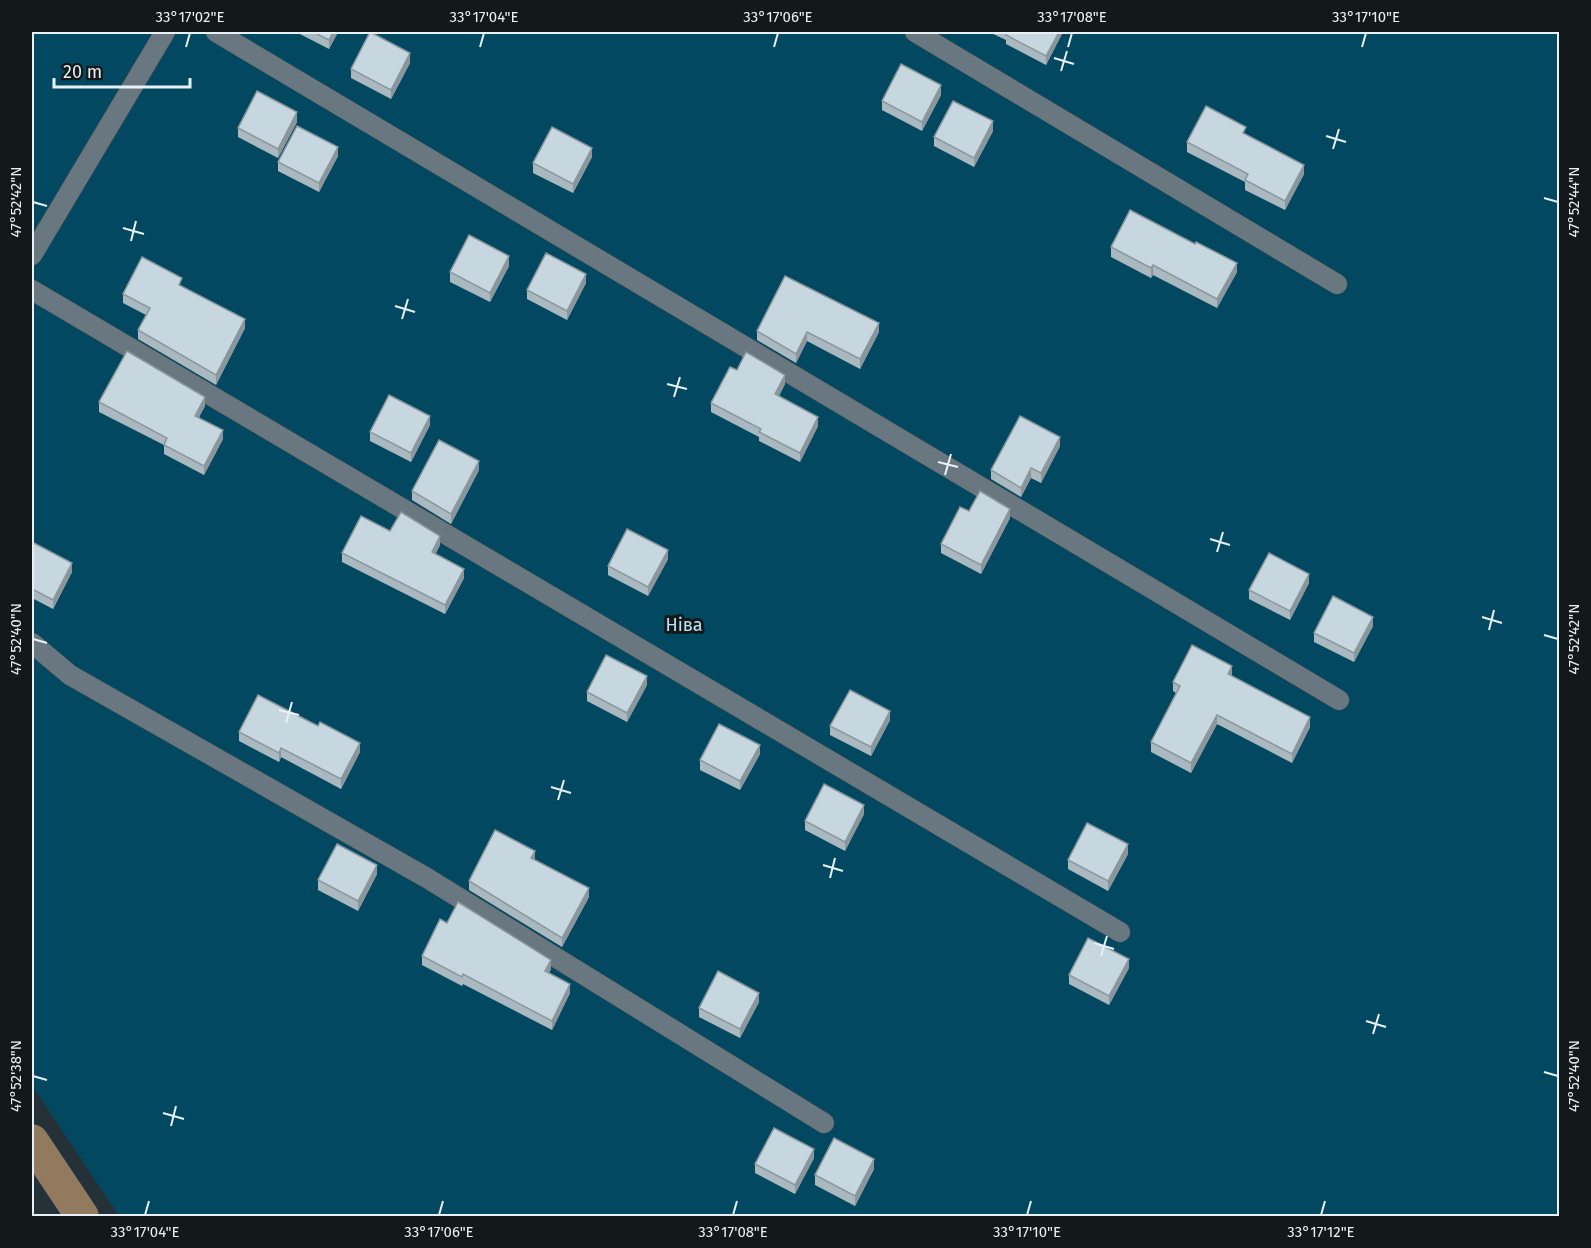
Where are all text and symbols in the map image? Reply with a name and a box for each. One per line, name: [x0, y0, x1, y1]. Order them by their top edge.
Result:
text: 33°17'02"E: [156, 8, 224, 26]
text: 33°17'04"E: [450, 8, 518, 26]
text: 33°17'06"E: [743, 8, 813, 26]
text: 33°17'08"E: [1037, 8, 1107, 26]
text: 33°17'10"E: [1332, 8, 1400, 26]
scale bar: [54, 51, 190, 89]
text: 20 m: [63, 61, 102, 83]
text: 47°52'42"N: [7, 166, 25, 238]
text: 47°52'44"N: [1565, 166, 1583, 238]
text: 47°52'40"N: [7, 603, 25, 675]
text: 47°52'42"N: [1565, 603, 1583, 675]
park label: Ніва: [665, 614, 703, 636]
text: 47°52'38"N: [7, 1040, 25, 1112]
text: 47°52'40"N: [1565, 1040, 1583, 1112]
text: 33°17'04"E: [111, 1223, 179, 1241]
text: 33°17'06"E: [404, 1223, 474, 1241]
text: 33°17'08"E: [698, 1223, 768, 1241]
text: 33°17'10"E: [993, 1223, 1061, 1241]
text: 33°17'12"E: [1287, 1223, 1355, 1241]

